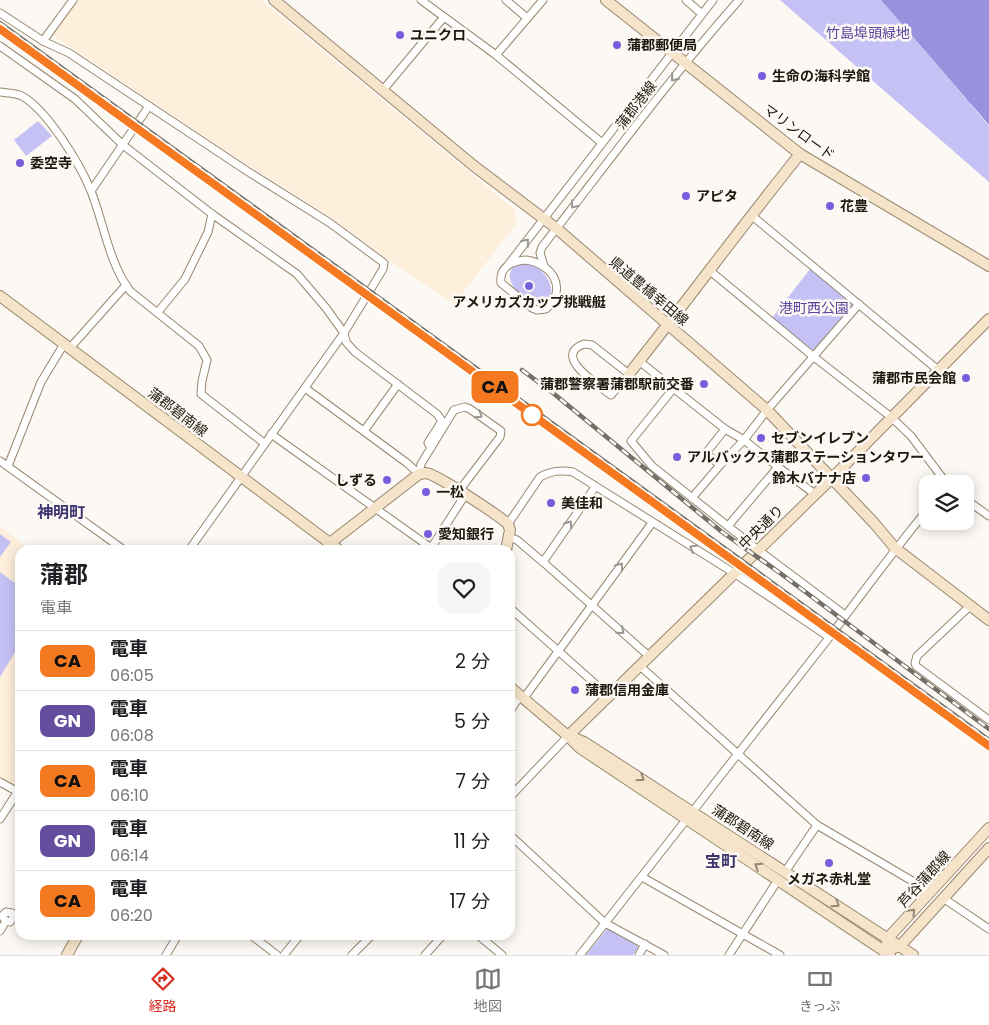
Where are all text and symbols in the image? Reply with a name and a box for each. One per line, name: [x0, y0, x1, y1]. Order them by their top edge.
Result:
park label: 竹島埠頭緑地: [826, 23, 910, 43]
place label: ユニクロ: [410, 25, 466, 45]
marker: ユニクロ: [394, 29, 406, 41]
place label: 蒲郡郵便局: [627, 35, 697, 55]
marker: 蒲郡郵便局: [611, 39, 623, 51]
place label: 生命の海科学館: [772, 66, 870, 86]
marker: 生命の海科学館: [756, 70, 768, 82]
one-way arrow: [671, 72, 680, 81]
street label: 蒲郡港線: [611, 77, 661, 133]
street label: マリンロード: [759, 99, 839, 165]
place label: 委空寺: [30, 153, 72, 173]
marker: 委空寺: [14, 157, 26, 169]
place label: アピタ: [696, 186, 738, 206]
marker: アピタ: [680, 190, 692, 202]
place label: 花豊: [840, 196, 868, 216]
one-way arrow: [571, 199, 579, 208]
marker: 花豊: [824, 200, 836, 212]
one-way arrow: [520, 239, 528, 248]
street label: 県道豊橋幸田線: [605, 252, 693, 330]
marker: アメリカズカップ挑戦艇: [523, 280, 535, 292]
place label: アメリカズカップ挑戦艇: [452, 292, 606, 312]
park label: 港町西公園: [779, 298, 849, 318]
place label: 蒲郡市民会館: [872, 368, 956, 388]
line badge: CA: [472, 371, 518, 403]
marker: 蒲郡市民会館: [960, 372, 972, 384]
text: CA: [482, 374, 508, 399]
place label: 蒲郡警察署蒲郡駅前交番: [540, 374, 694, 394]
marker: 蒲郡警察署蒲郡駅前交番: [698, 378, 710, 390]
street label: 蒲郡碧南線: [144, 383, 212, 441]
unlabelled marker: [521, 404, 543, 426]
one-way arrow: [473, 409, 483, 418]
place label: セブンイレブン: [771, 428, 869, 448]
marker: セブンイレブン: [755, 432, 767, 444]
place label: アルバックス蒲郡ステーションタワー: [687, 447, 924, 467]
marker: アルバックス蒲郡ステーションタワー: [671, 451, 683, 463]
place label: 鈴木バナナ店: [772, 468, 856, 488]
place label: しずる: [335, 470, 377, 490]
marker: 鈴木バナナ店: [860, 472, 872, 484]
marker: しずる: [381, 474, 393, 486]
map controls: [919, 475, 974, 530]
button: layers: [919, 475, 974, 530]
place label: 一松: [436, 482, 464, 502]
marker: 一松: [420, 486, 432, 498]
place label: 美佳和: [561, 493, 603, 513]
marker: 美佳和: [545, 497, 557, 509]
street label: 中央通り: [734, 500, 788, 554]
district label: 神明町: [37, 501, 85, 524]
one-way arrow: [563, 521, 572, 530]
place label: 愛知銀行: [438, 524, 494, 544]
marker: 愛知銀行: [422, 528, 434, 540]
one-way arrow: [689, 544, 698, 554]
text: 蒲郡: [40, 558, 88, 591]
button: heart: [438, 562, 490, 614]
one-way arrow: [614, 562, 623, 572]
text: 電車: [40, 596, 72, 619]
one-way arrow: [615, 625, 624, 634]
text: 電車: [110, 635, 148, 662]
text: CA: [54, 648, 81, 673]
text: 2 分: [455, 648, 490, 675]
text: 06:05: [110, 664, 154, 687]
place label: 蒲郡信用金庫: [585, 680, 669, 700]
marker: 蒲郡信用金庫: [569, 684, 581, 696]
text: 電車: [110, 695, 148, 722]
text: GN: [54, 708, 81, 733]
text: 5 分: [454, 708, 490, 735]
text: 06:08: [110, 724, 154, 747]
text: 電車: [110, 755, 148, 782]
text: CA: [54, 768, 81, 793]
text: 7 分: [456, 768, 490, 795]
one-way arrow: [635, 772, 644, 781]
text: 06:10: [110, 784, 149, 807]
street label: 蒲郡碧南線: [708, 800, 778, 854]
text: 電車: [110, 815, 148, 842]
text: GN: [54, 828, 81, 853]
text: 11 分: [454, 828, 490, 855]
text: 06:14: [110, 844, 149, 867]
street label: 芦谷蒲郡線: [893, 846, 955, 912]
district label: 宝町: [705, 850, 737, 873]
marker: メガネ赤札堂: [823, 857, 835, 869]
one-way arrow: [754, 863, 763, 872]
place label: メガネ赤札堂: [787, 869, 871, 889]
text: 電車: [110, 875, 148, 902]
text: CA: [54, 888, 81, 913]
text: 17 分: [449, 888, 490, 915]
one-way arrow: [830, 898, 839, 908]
text: 06:20: [110, 904, 153, 927]
one-way arrow: [906, 909, 915, 918]
tab: 経路: [149, 965, 177, 1017]
tab: 地図: [474, 965, 502, 1017]
tab: きっぷ: [799, 965, 840, 1017]

